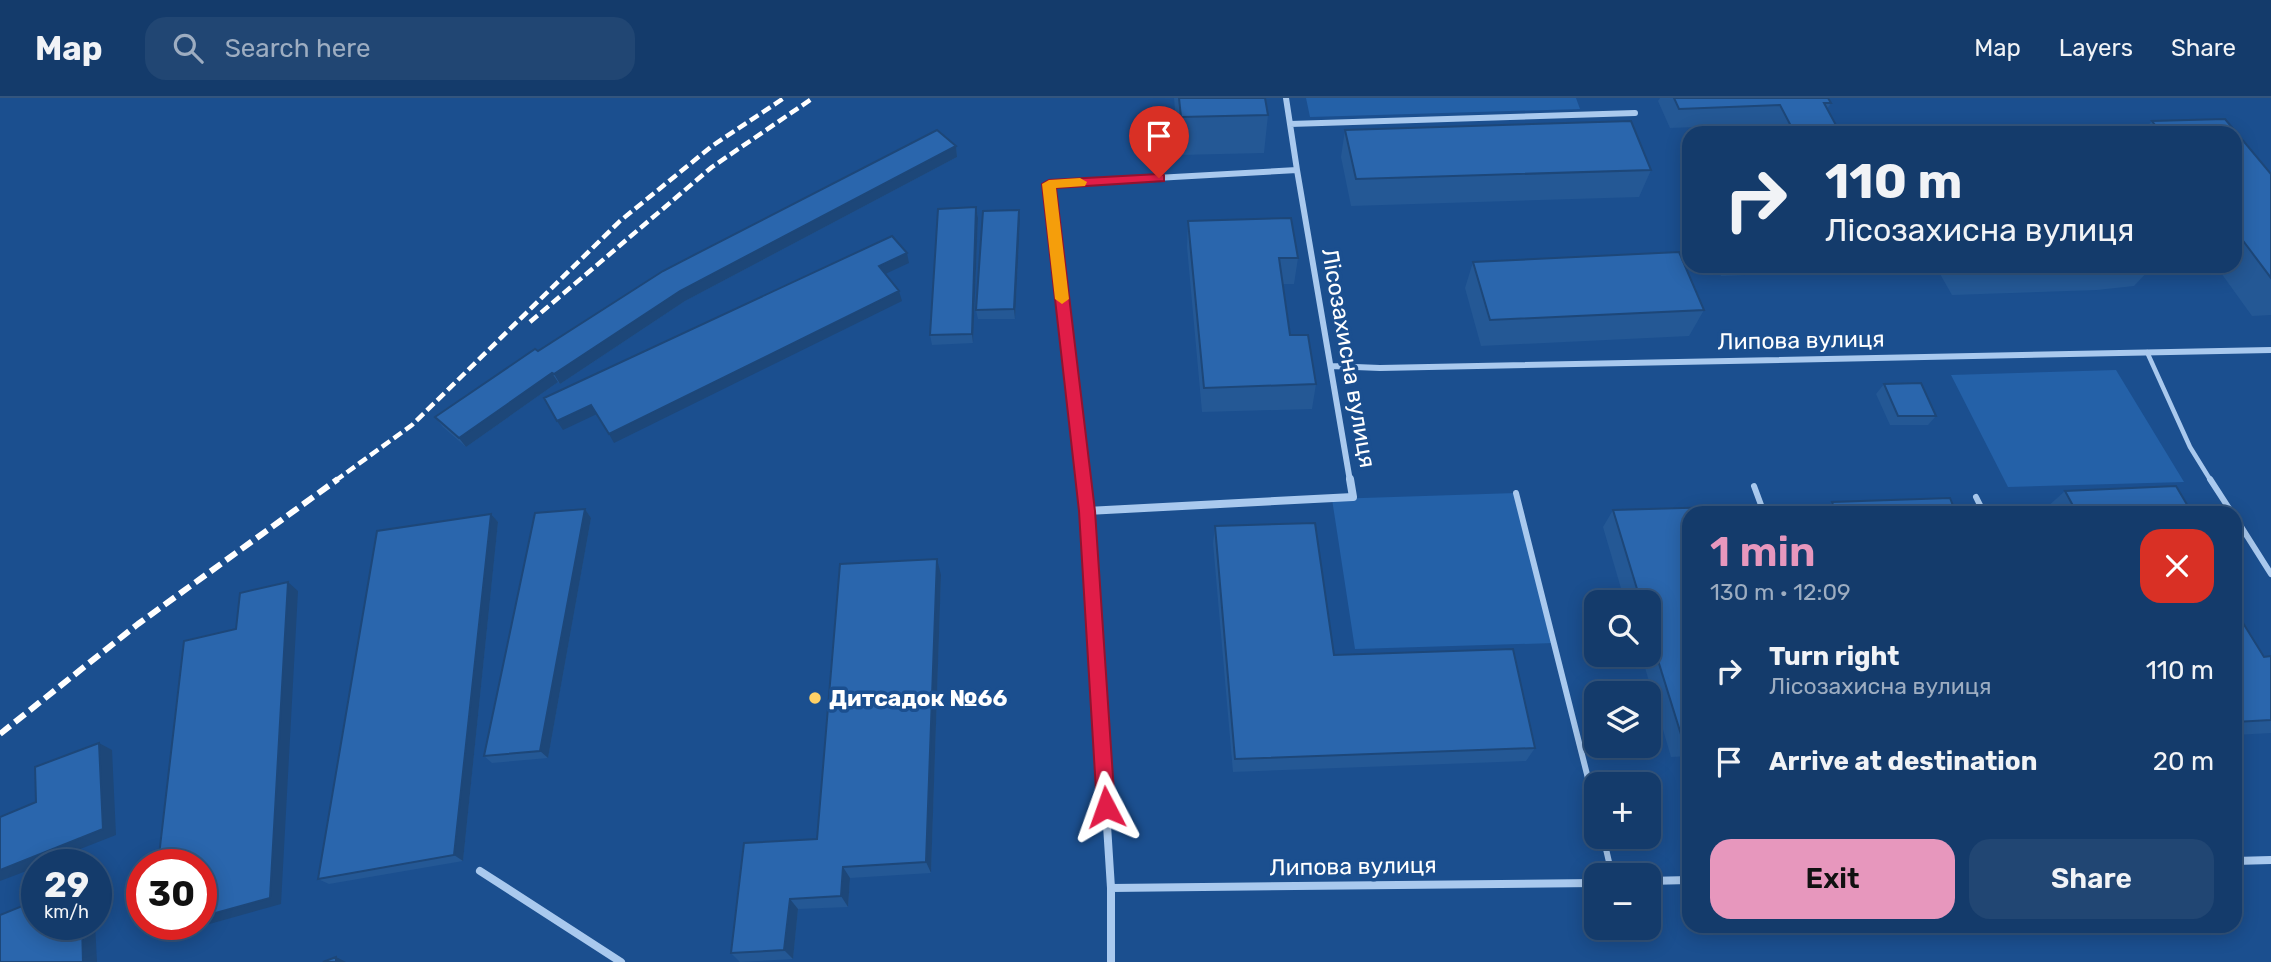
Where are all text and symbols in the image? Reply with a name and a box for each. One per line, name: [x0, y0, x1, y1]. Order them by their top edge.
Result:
search box: [145, 17, 635, 80]
text: Map: [35, 29, 103, 68]
icon: search: [169, 29, 207, 67]
text: Search here: [225, 33, 370, 64]
text: Map: [1974, 34, 2021, 62]
text: Layers: [2059, 34, 2133, 62]
text: Share: [2171, 34, 2236, 62]
pin: [1129, 106, 1189, 178]
icon: arrive: [1140, 117, 1178, 155]
text: 110 m: [1825, 152, 1962, 210]
icon: right: [1710, 154, 1801, 245]
text: Лісозахисна вулиця: [1825, 211, 2135, 249]
street label: Лісозахисна вулиця: [1316, 246, 1382, 470]
street label: Липова вулиця: [1717, 325, 1885, 355]
text: 1 min: [1710, 527, 1816, 577]
button: close: [2140, 529, 2214, 603]
text: 130 m · 12:09: [1710, 578, 1851, 606]
map controls: [1584, 590, 1661, 940]
button: search: [1584, 590, 1661, 667]
text: Turn right: [1769, 641, 1899, 672]
icon: right: [1710, 652, 1748, 690]
text: 110 m: [2146, 655, 2214, 686]
text: Лісозахисна вулиця: [1769, 672, 1991, 700]
button: layers: [1584, 681, 1661, 758]
place label: Дитсадок №66: [829, 684, 1007, 712]
marker: Дитсадок №66: [807, 690, 823, 706]
icon: arrive: [1710, 743, 1748, 781]
text: Arrive at destination: [1769, 746, 2037, 777]
text: 20 m: [2153, 746, 2214, 777]
position arrow: [1069, 770, 1143, 844]
button: +: [1584, 772, 1661, 849]
button: Exit: [1710, 839, 1955, 919]
button: Share: [1969, 839, 2214, 919]
speed limit sign: 30: [126, 849, 217, 940]
street label: Липова вулиця: [1269, 851, 1437, 881]
button: −: [1584, 863, 1661, 940]
text: 29: [44, 864, 89, 906]
text: km/h: [44, 901, 89, 923]

